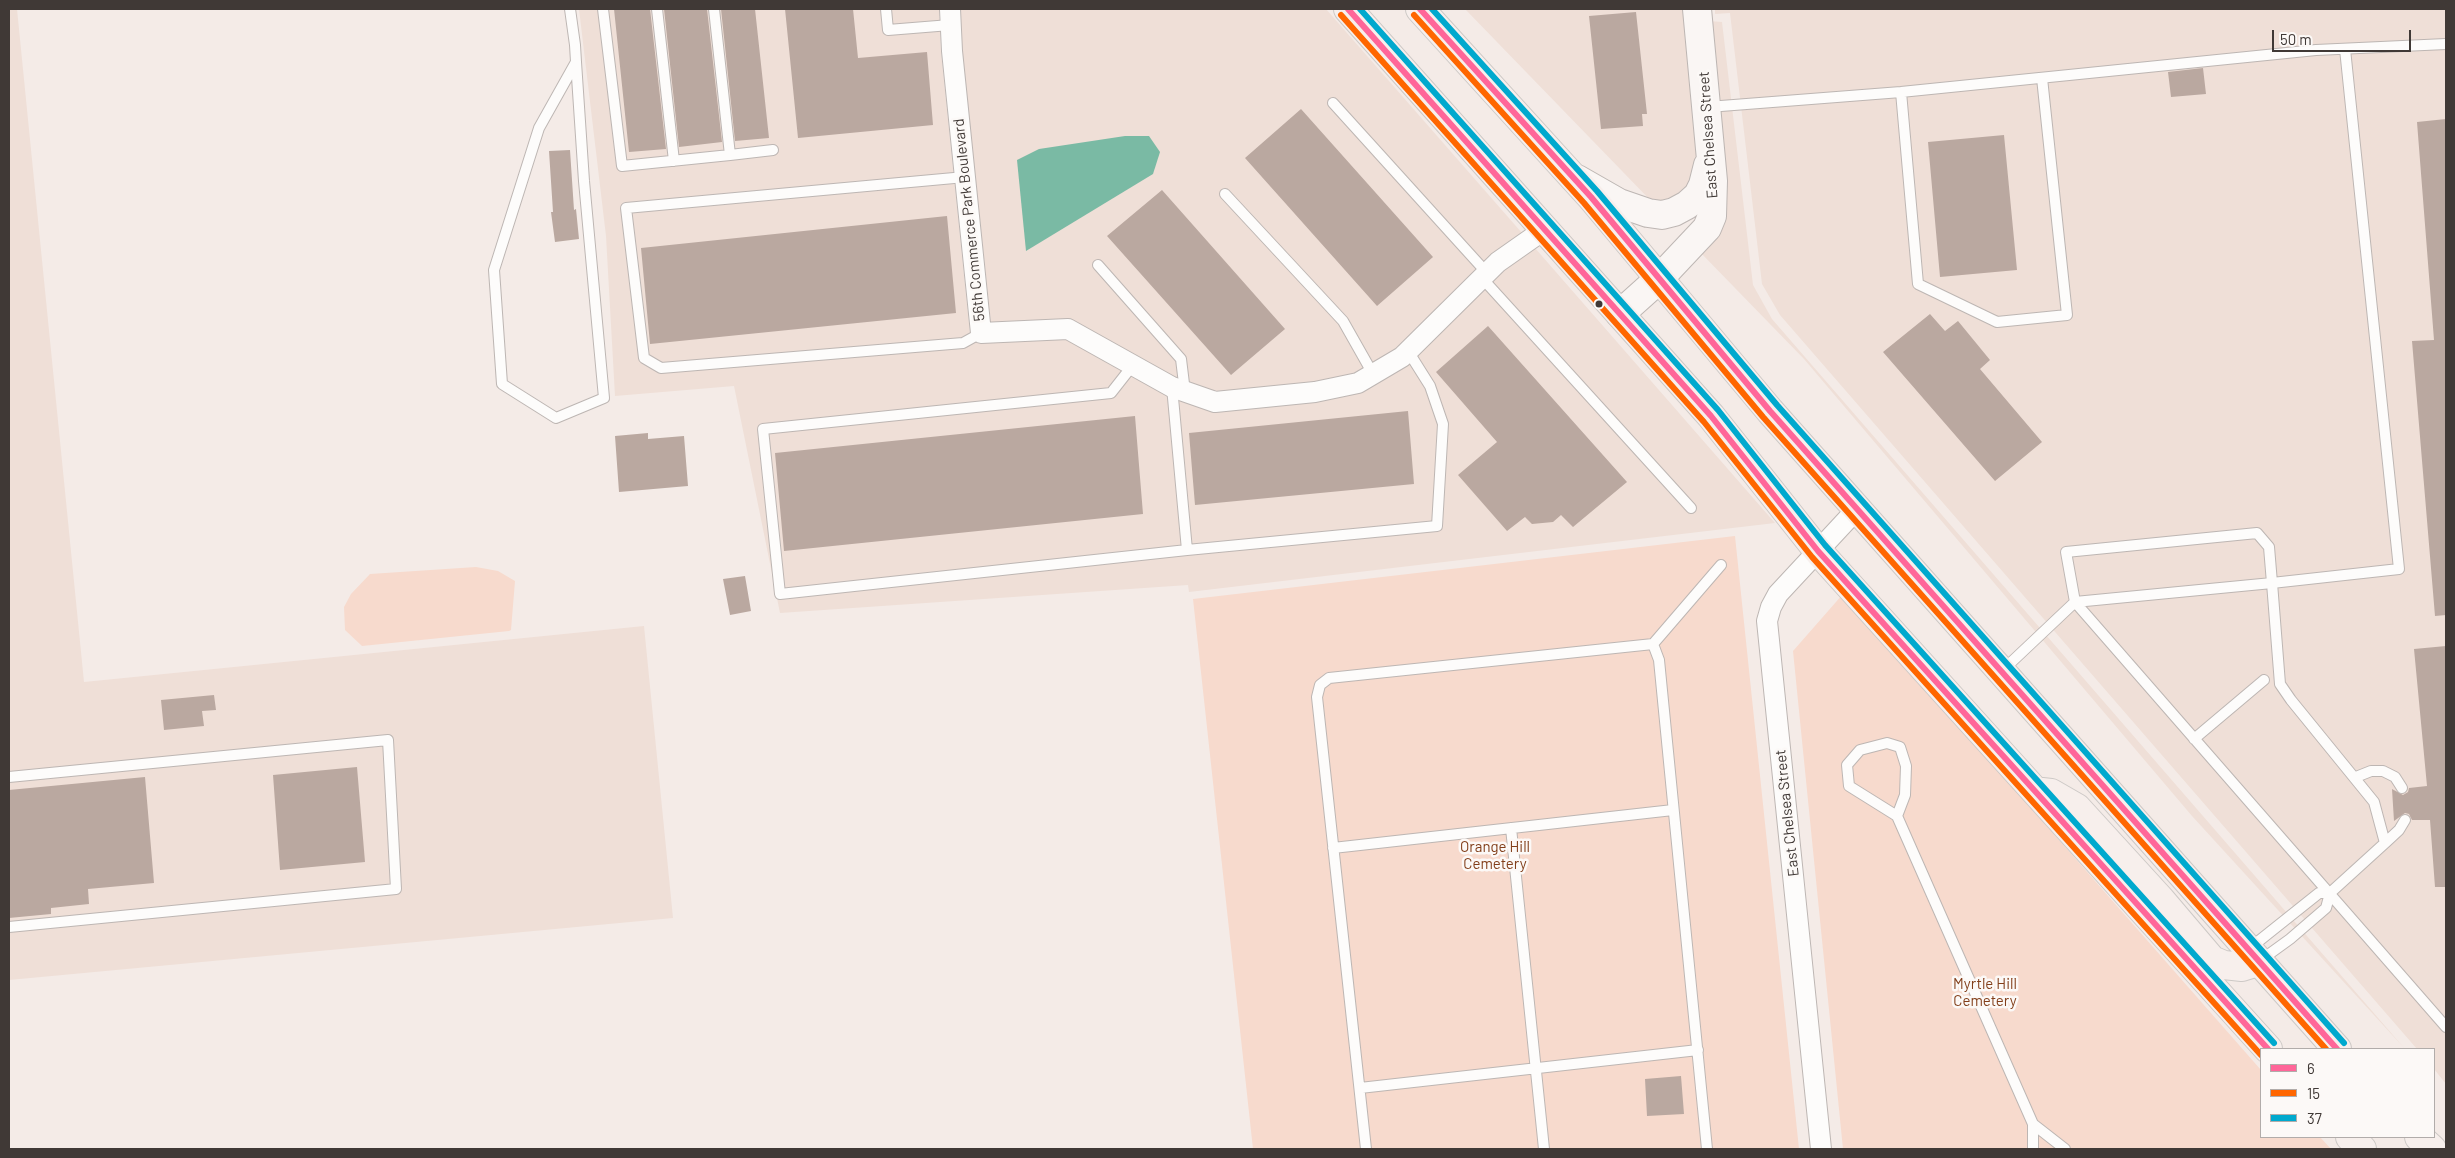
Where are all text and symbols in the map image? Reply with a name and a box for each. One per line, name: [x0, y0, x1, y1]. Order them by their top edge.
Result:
scale bar: [2275, 20, 2414, 52]
text: 50 m: [2280, 30, 2312, 48]
street label: East Chelsea Street: [1695, 71, 1721, 199]
street label: 56th Commerce Park Boulevard: [949, 118, 989, 322]
unlabelled marker: [1594, 299, 1604, 309]
street label: East Chelsea Street: [1771, 749, 1803, 877]
park label: Orange Hill Cemetery: [1460, 838, 1530, 873]
park label: Myrtle Hill Cemetery: [1953, 975, 2017, 1010]
legend: [2260, 1048, 2435, 1138]
text: 6: [2307, 1059, 2315, 1077]
text: 15: [2307, 1084, 2320, 1102]
text: 37: [2307, 1109, 2322, 1127]

